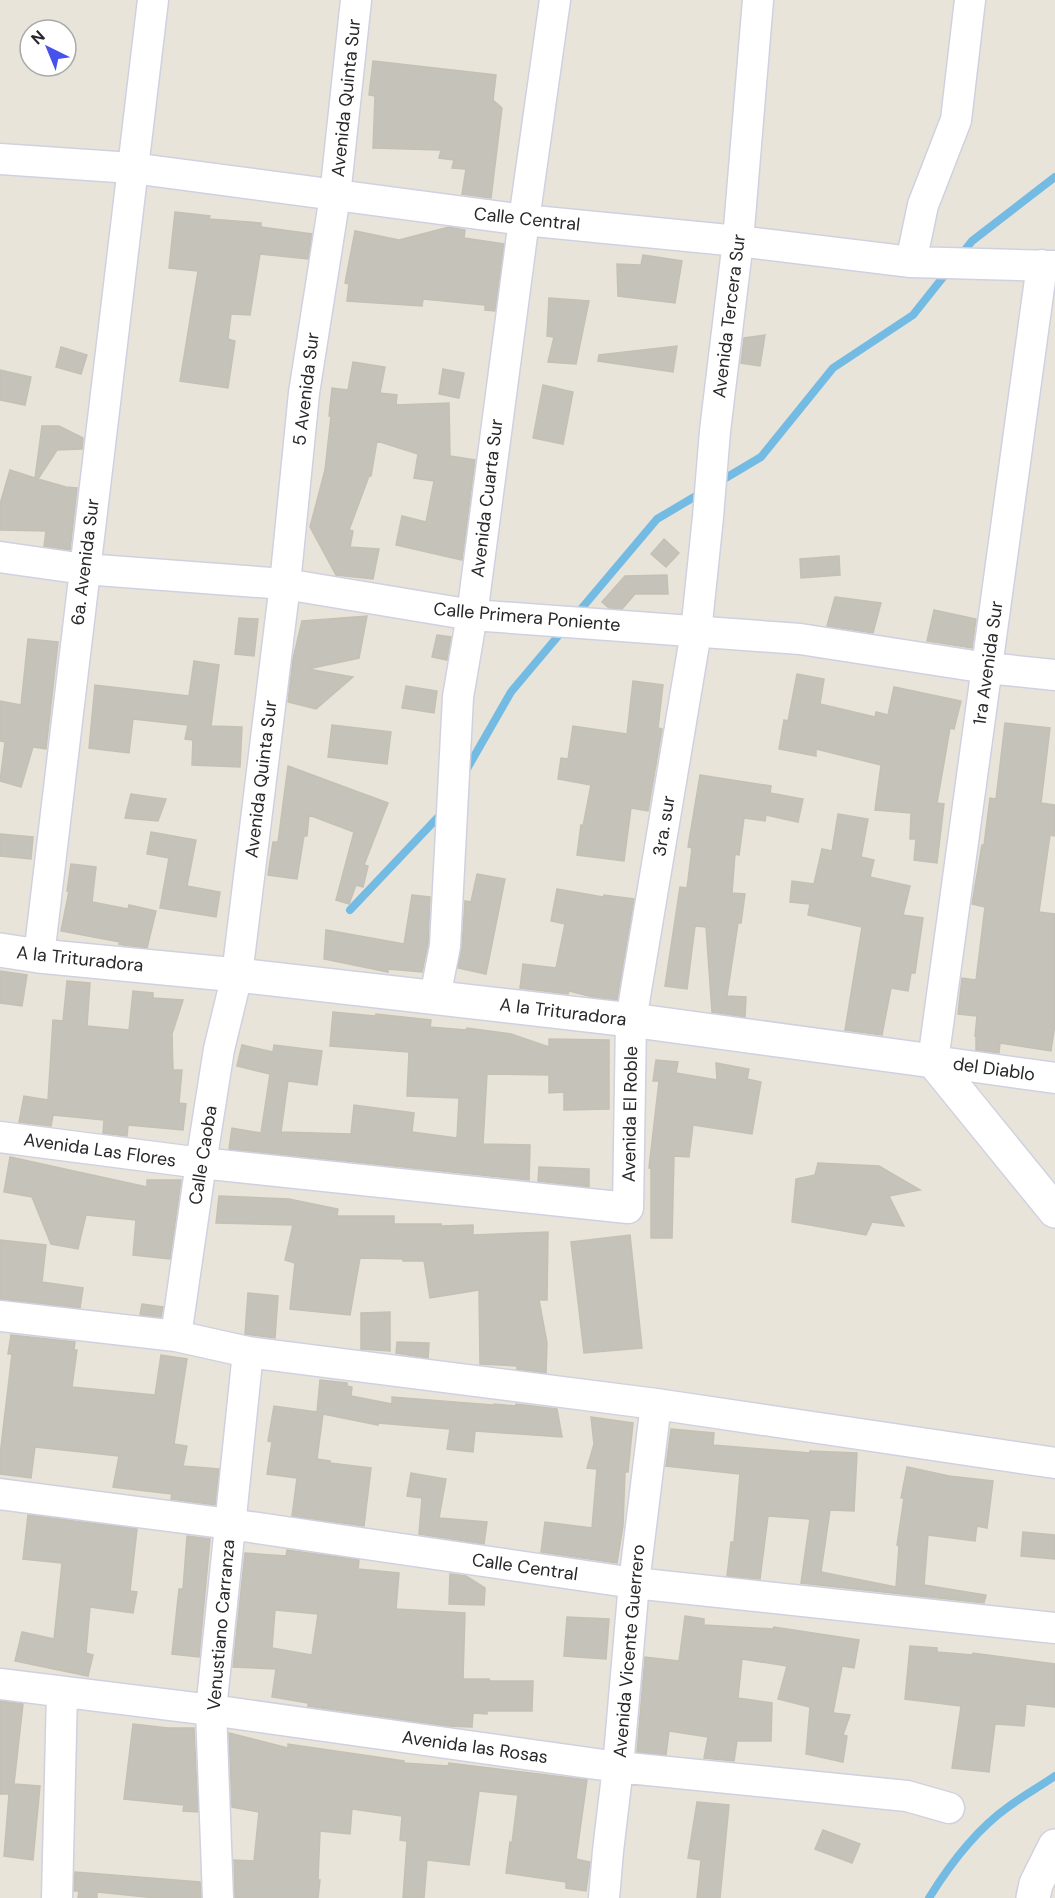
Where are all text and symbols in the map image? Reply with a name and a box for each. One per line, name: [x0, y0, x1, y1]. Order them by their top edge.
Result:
street label: Avenida Quinta Sur: [326, 17, 366, 178]
north arrow: [18, 18, 78, 78]
text: N: [27, 26, 50, 49]
street label: Calle Central: [473, 201, 581, 237]
street label: Avenida Tercera Sur: [707, 232, 751, 399]
street label: 5 Avenida Sur: [287, 331, 325, 447]
street label: Avenida Cuarta Sur: [465, 417, 509, 579]
street label: 6a. Avenida Sur: [65, 497, 105, 627]
street label: Calle Primera Poniente: [433, 597, 621, 637]
street label: 1ra Avenida Sur: [967, 599, 1009, 727]
street label: Avenida Quinta Sur: [239, 698, 283, 859]
street label: 3ra. sur: [647, 793, 681, 858]
street label: A la Trituradora: [15, 940, 145, 978]
street label: A la Trituradora: [498, 992, 628, 1032]
street label: Avenida El Roble: [617, 1046, 643, 1182]
street label: del Diablo: [951, 1051, 1037, 1087]
street label: Calle Caoba: [183, 1104, 223, 1206]
street label: Avenida Las Flores: [22, 1127, 178, 1173]
street label: Venustiano Carranza: [202, 1539, 240, 1711]
street label: Avenida Vicente Guerrero: [608, 1543, 650, 1759]
street label: Calle Central: [470, 1548, 580, 1586]
street label: Avenida las Rosas: [400, 1725, 550, 1769]

